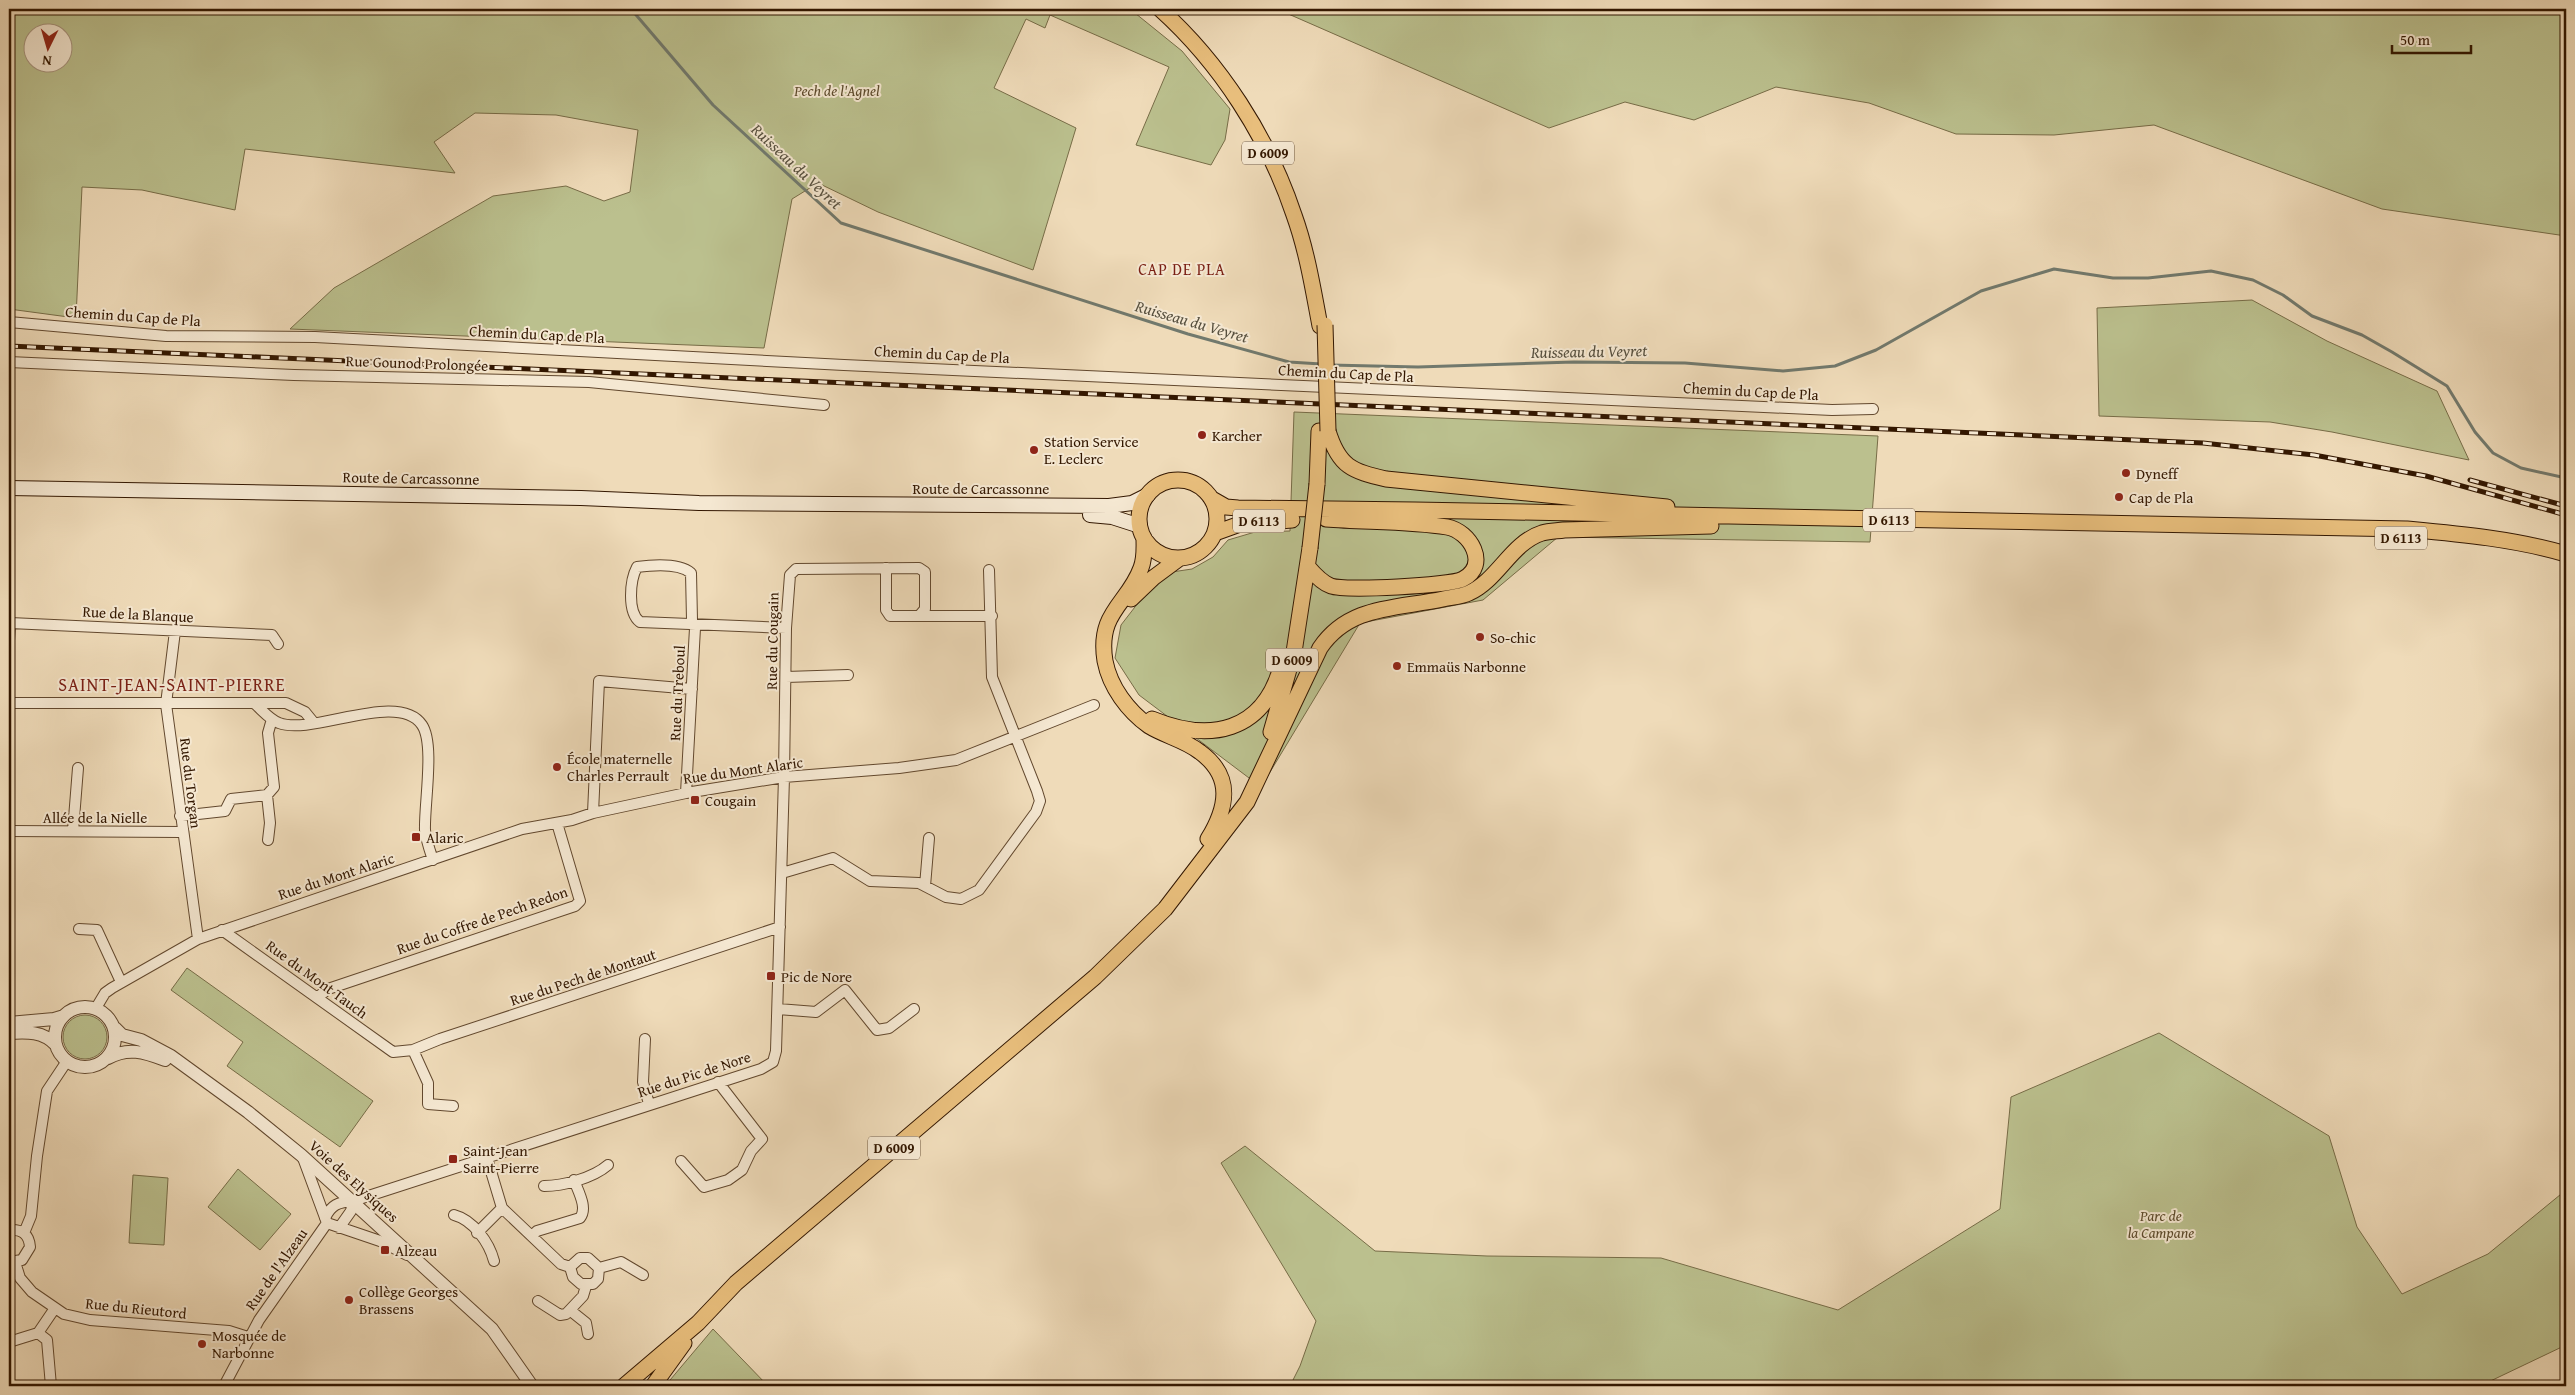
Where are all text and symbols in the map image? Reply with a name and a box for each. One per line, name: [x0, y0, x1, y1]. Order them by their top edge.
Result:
north arrow: [22, 22, 72, 72]
scale bar: [2392, 22, 2471, 54]
text: 50 m: [2400, 29, 2431, 50]
text: N: [41, 51, 52, 71]
park label: Pech de l'Agnel: [793, 80, 880, 101]
water label: Ruisseau du Veyret: [745, 117, 848, 215]
road number: D 6009: [1242, 142, 1294, 164]
district label: CAP DE PLA: [1138, 257, 1226, 281]
water label: Ruisseau du Veyret: [1132, 293, 1252, 349]
street label: Chemin du Cap de Pla: [65, 301, 201, 331]
street label: Chemin du Cap de Pla: [469, 320, 605, 348]
water label: Ruisseau du Veyret: [1530, 338, 1648, 364]
street label: Chemin du Cap de Pla: [874, 340, 1010, 368]
street label: Rue Gounod Prolongée: [345, 350, 489, 376]
street label: Chemin du Cap de Pla: [1278, 359, 1414, 387]
street label: Chemin du Cap de Pla: [1683, 377, 1819, 405]
place label: Karcher: [1212, 425, 1262, 446]
marker: Karcher: [1196, 429, 1208, 441]
place label: Station Service E. Leclerc: [1044, 431, 1139, 469]
marker: Station Service E. Leclerc: [1028, 444, 1040, 456]
place label: Dyneff: [2136, 463, 2179, 484]
street label: Route de Carcassonne: [342, 466, 480, 490]
marker: Dyneff: [2120, 467, 2132, 479]
street label: Route de Carcassonne: [913, 478, 1049, 499]
place label: Cap de Pla: [2129, 487, 2193, 508]
marker: Cap de Pla: [2113, 491, 2125, 503]
road number: D 6113: [1863, 508, 1915, 532]
road number: D 6113: [1233, 510, 1285, 532]
road number: D 6113: [2375, 526, 2427, 550]
street label: Rue du Cougain: [761, 591, 783, 690]
street label: Rue de la Blanque: [82, 601, 194, 627]
place label: So-chic: [1490, 627, 1536, 648]
marker: So-chic: [1474, 631, 1486, 643]
street label: Rue du Treboul: [664, 645, 690, 741]
road number: D 6009: [1266, 648, 1318, 672]
place label: Emmaüs Narbonne: [1407, 656, 1526, 677]
marker: Emmaüs Narbonne: [1391, 660, 1403, 672]
district label: SAINT-JEAN-SAINT-PIERRE: [58, 671, 286, 698]
street label: Rue du Torgan: [175, 736, 207, 830]
place label: École maternelle Charles Perrault: [567, 748, 672, 786]
street label: Rue du Mont Alaric: [682, 751, 805, 789]
marker: École maternelle Charles Perrault: [551, 761, 563, 773]
place label: Cougain: [705, 790, 757, 811]
marker: Cougain: [689, 794, 701, 806]
street label: Allée de la Nielle: [43, 807, 147, 828]
place label: Alaric: [426, 827, 464, 848]
marker: Alaric: [410, 831, 422, 843]
street label: Rue du Mont Alaric: [275, 847, 397, 905]
street label: Rue du Coffre de Pech Redon: [394, 881, 571, 959]
street label: Rue du Mont Tauch: [262, 935, 373, 1023]
street label: Rue du Pech de Montaut: [507, 943, 659, 1011]
place label: Pic de Nore: [781, 966, 852, 987]
marker: Pic de Nore: [765, 970, 777, 982]
street label: Rue du Pic de Nore: [635, 1046, 753, 1102]
street label: Voie des Elysiques: [305, 1135, 403, 1227]
road number: D 6009: [868, 1136, 920, 1160]
place label: Saint-Jean Saint-Pierre: [463, 1140, 539, 1178]
marker: Saint-Jean Saint-Pierre: [447, 1153, 459, 1165]
park label: Parc de la Campane: [2128, 1205, 2194, 1243]
street label: Rue de l'Alzeau: [240, 1223, 313, 1314]
place label: Alzeau: [395, 1240, 438, 1261]
marker: Alzeau: [379, 1244, 391, 1256]
place label: Collège Georges Brassens: [359, 1281, 458, 1319]
street label: Rue du Rieutord: [84, 1292, 188, 1324]
marker: Collège Georges Brassens: [343, 1294, 355, 1306]
place label: Mosquée de Narbonne: [212, 1325, 286, 1363]
marker: Mosquée de Narbonne: [196, 1338, 208, 1350]

